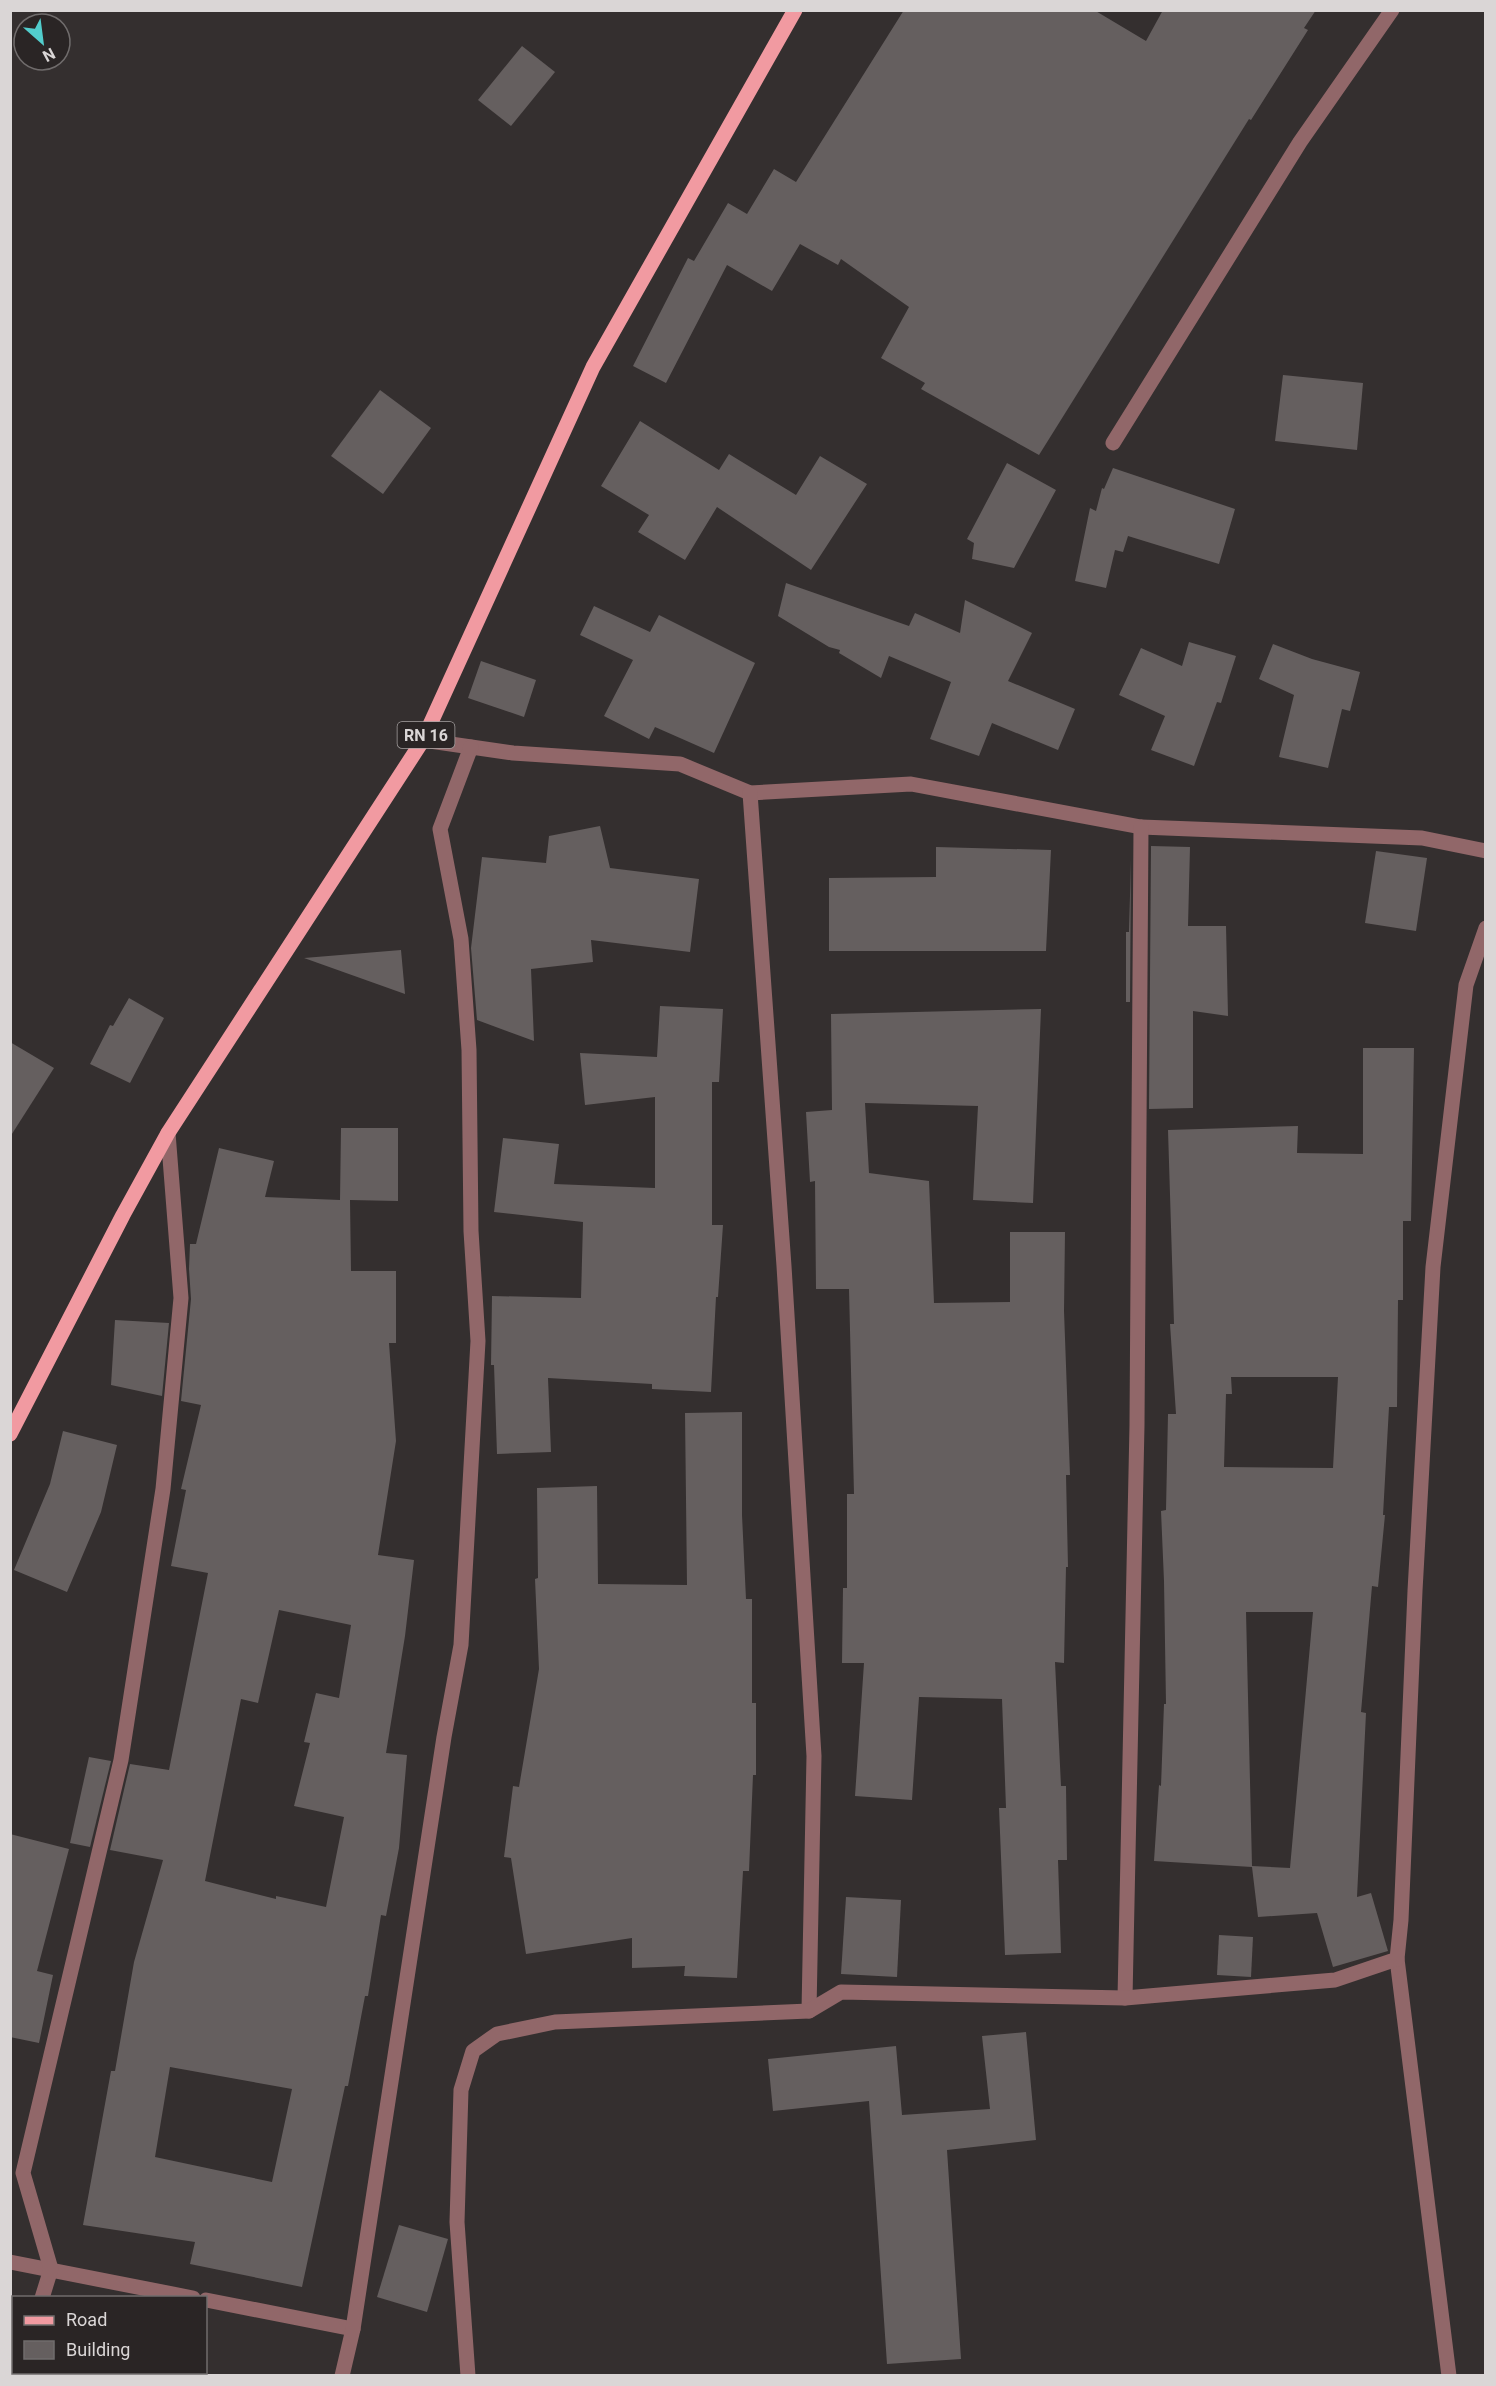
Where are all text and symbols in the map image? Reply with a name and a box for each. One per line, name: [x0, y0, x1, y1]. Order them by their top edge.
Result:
north arrow: [12, 12, 72, 72]
text: N: [39, 44, 58, 66]
road number: RN 16: [398, 722, 454, 748]
legend: [12, 2296, 207, 2374]
text: Road: [66, 2309, 107, 2330]
text: Building: [66, 2339, 130, 2360]

